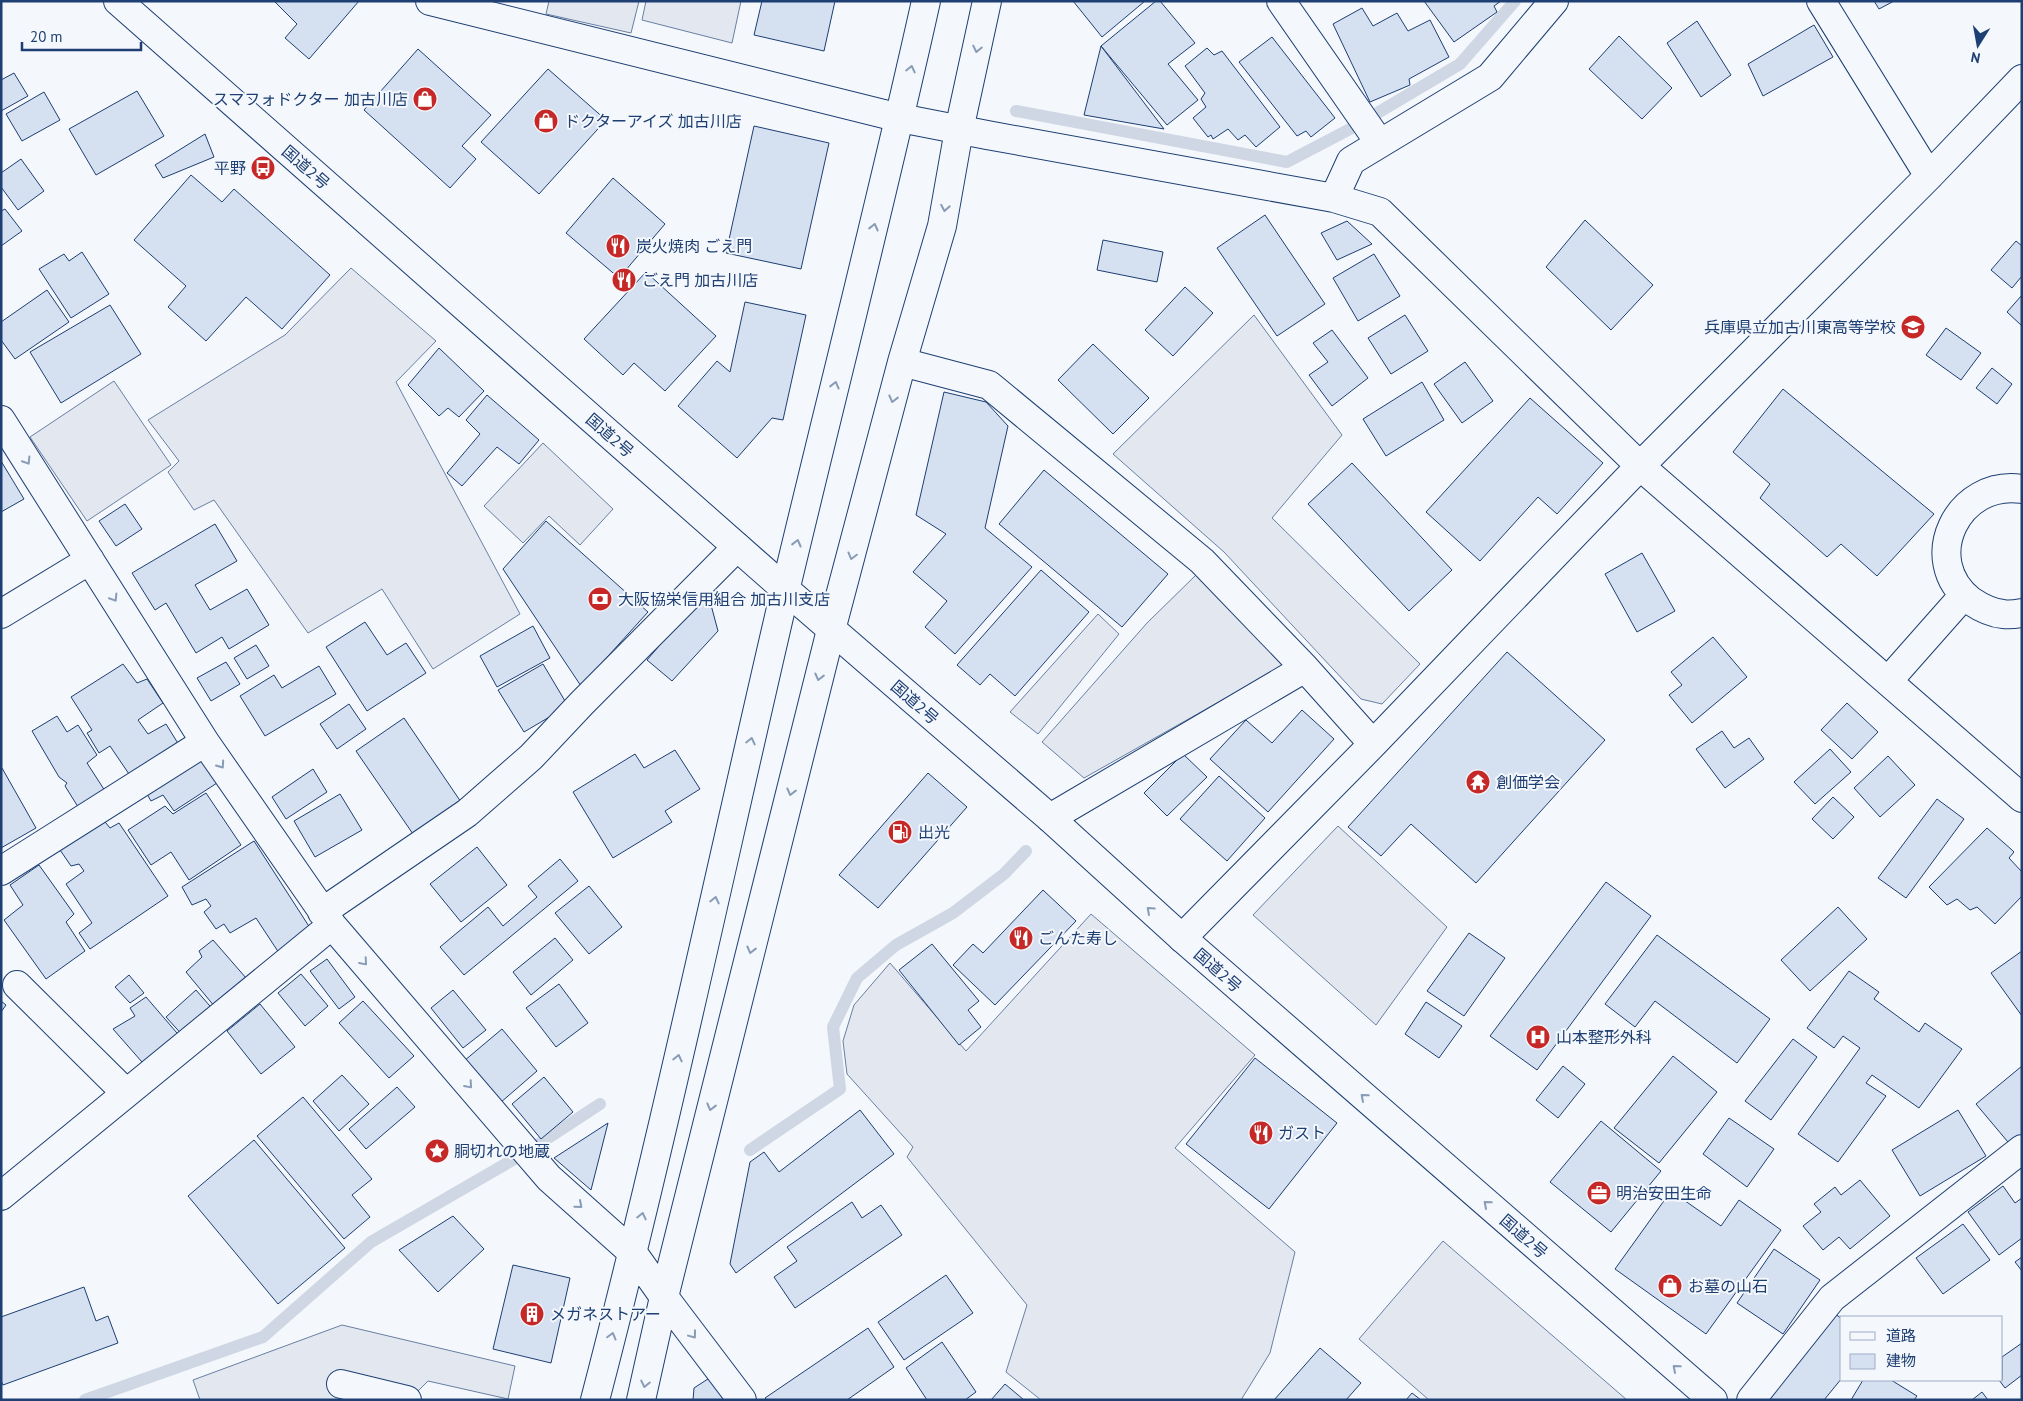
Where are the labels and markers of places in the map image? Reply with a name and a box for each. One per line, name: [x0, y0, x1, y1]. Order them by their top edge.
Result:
shop icon: スマフォドクター 加古川店: [412, 86, 438, 112]
place label: スマフォドクター 加古川店: [213, 89, 408, 109]
shop icon: ドクターアイズ 加古川店: [533, 108, 559, 134]
place label: ドクターアイズ 加古川店: [564, 111, 742, 131]
bus stop icon: 平野: [250, 155, 276, 181]
place label: 平野: [214, 158, 246, 178]
restaurant icon: 炭火焼肉 ごえ門: [605, 233, 631, 259]
place label: 炭火焼肉 ごえ門: [636, 236, 752, 256]
restaurant icon: ごえ門 加古川店: [611, 267, 637, 293]
place label: ごえ門 加古川店: [642, 270, 758, 290]
school or university icon: 兵庫県立加古川東高等学校: [1900, 314, 1926, 340]
place label: 兵庫県立加古川東高等学校: [1704, 317, 1896, 337]
bank icon: 大阪協栄信用組合 加古川支店: [587, 586, 613, 612]
place label: 大阪協栄信用組合 加古川支店: [618, 589, 830, 609]
temple icon: 創価学会: [1465, 769, 1491, 795]
place label: 創価学会: [1496, 772, 1560, 792]
fuel station icon: 出光: [887, 819, 913, 845]
place label: 出光: [918, 822, 950, 842]
restaurant icon: ごんた寿し: [1008, 925, 1034, 951]
place label: ごんた寿し: [1038, 928, 1118, 948]
hospital icon: 山本整形外科: [1525, 1024, 1551, 1050]
place label: 山本整形外科: [1556, 1027, 1652, 1047]
restaurant icon: ガスト: [1248, 1120, 1274, 1146]
place label: ガスト: [1278, 1123, 1326, 1143]
place icon: 胴切れの地蔵: [424, 1138, 450, 1164]
place label: 胴切れの地蔵: [454, 1141, 550, 1161]
office icon: 明治安田生命: [1586, 1180, 1612, 1206]
place label: 明治安田生命: [1616, 1183, 1712, 1203]
shop icon: お墓の山石: [1657, 1273, 1683, 1299]
place label: お墓の山石: [1688, 1276, 1768, 1296]
building icon: メガネストアー: [519, 1301, 545, 1327]
place label: メガネストアー: [550, 1304, 661, 1324]

